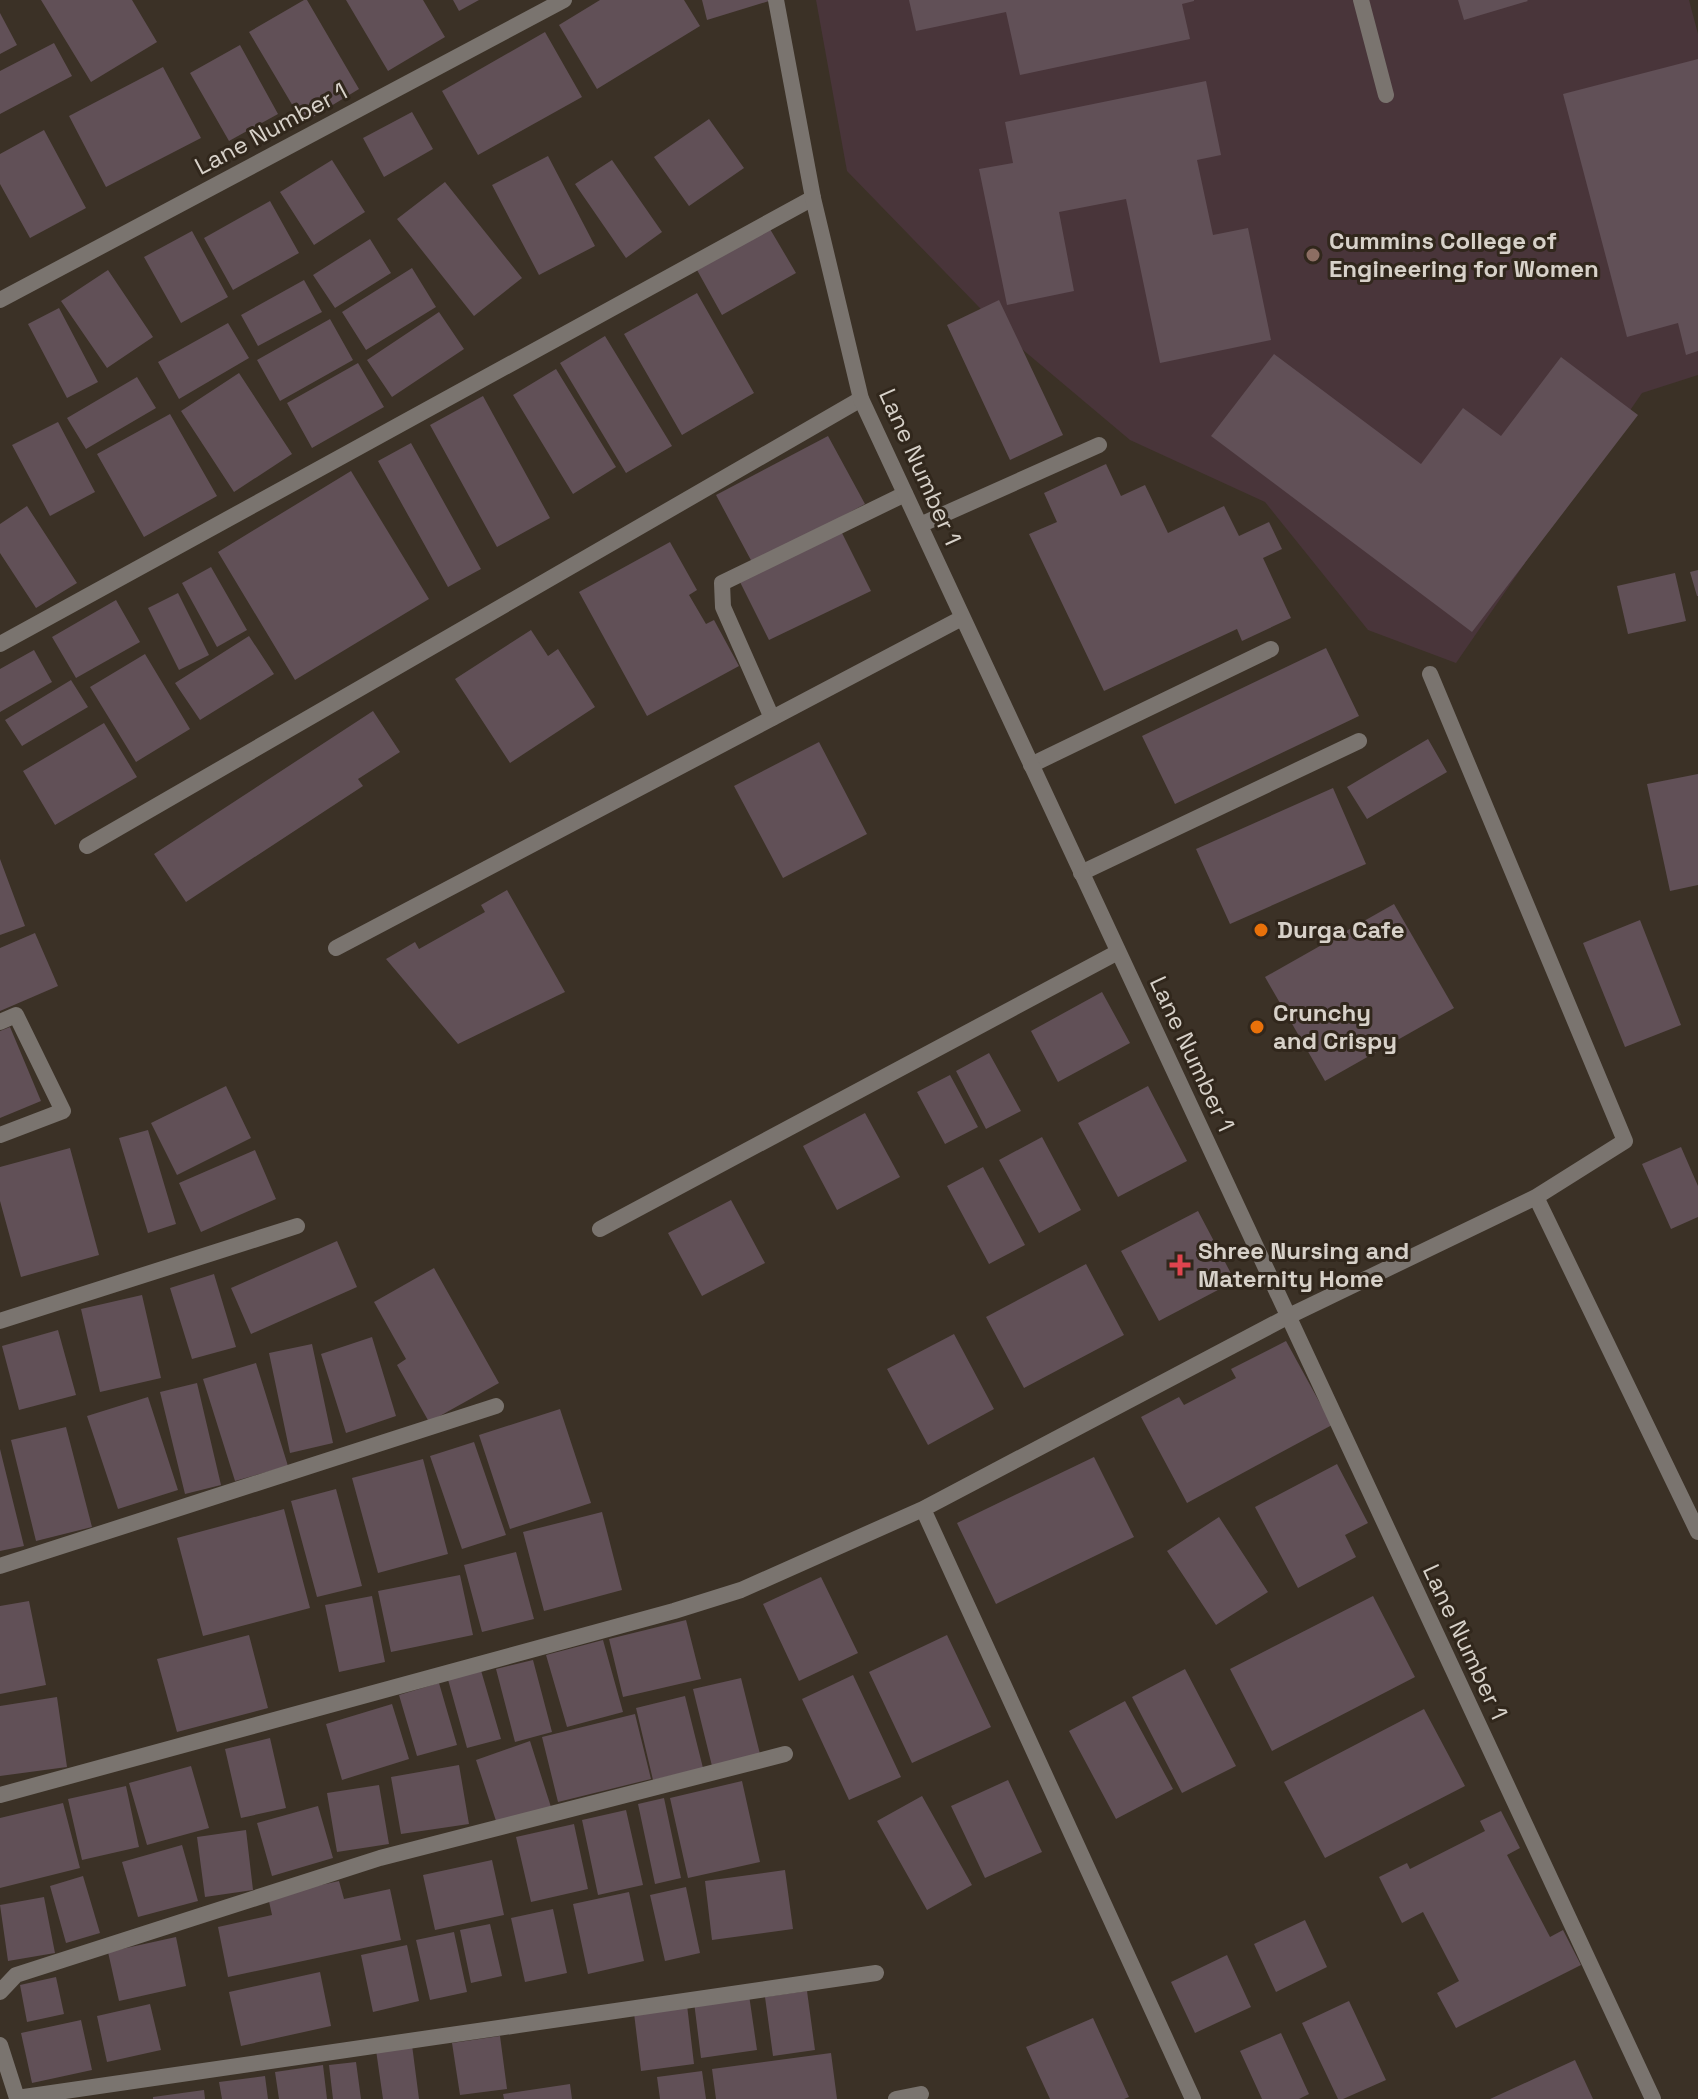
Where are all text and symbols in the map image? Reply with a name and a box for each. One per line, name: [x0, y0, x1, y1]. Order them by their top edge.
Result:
street label: Lane Number 1: [189, 75, 352, 182]
place label: Cummins College of Engineering for Women: [1329, 225, 1599, 284]
marker: Cummins College of Engineering for Women: [1304, 246, 1322, 264]
street label: Lane Number 1: [872, 384, 969, 550]
place label: Durga Cafe: [1277, 914, 1405, 945]
marker: Durga Cafe: [1252, 921, 1270, 939]
street label: Lane Number 1: [1143, 971, 1242, 1137]
place label: Crunchy and Crispy: [1273, 997, 1397, 1056]
marker: Crunchy and Crispy: [1248, 1018, 1266, 1036]
place label: Shree Nursing and Maternity Home: [1198, 1235, 1409, 1294]
marker: Shree Nursing and Maternity Home: [1169, 1254, 1191, 1276]
street label: Lane Number 1: [1416, 1559, 1515, 1725]

